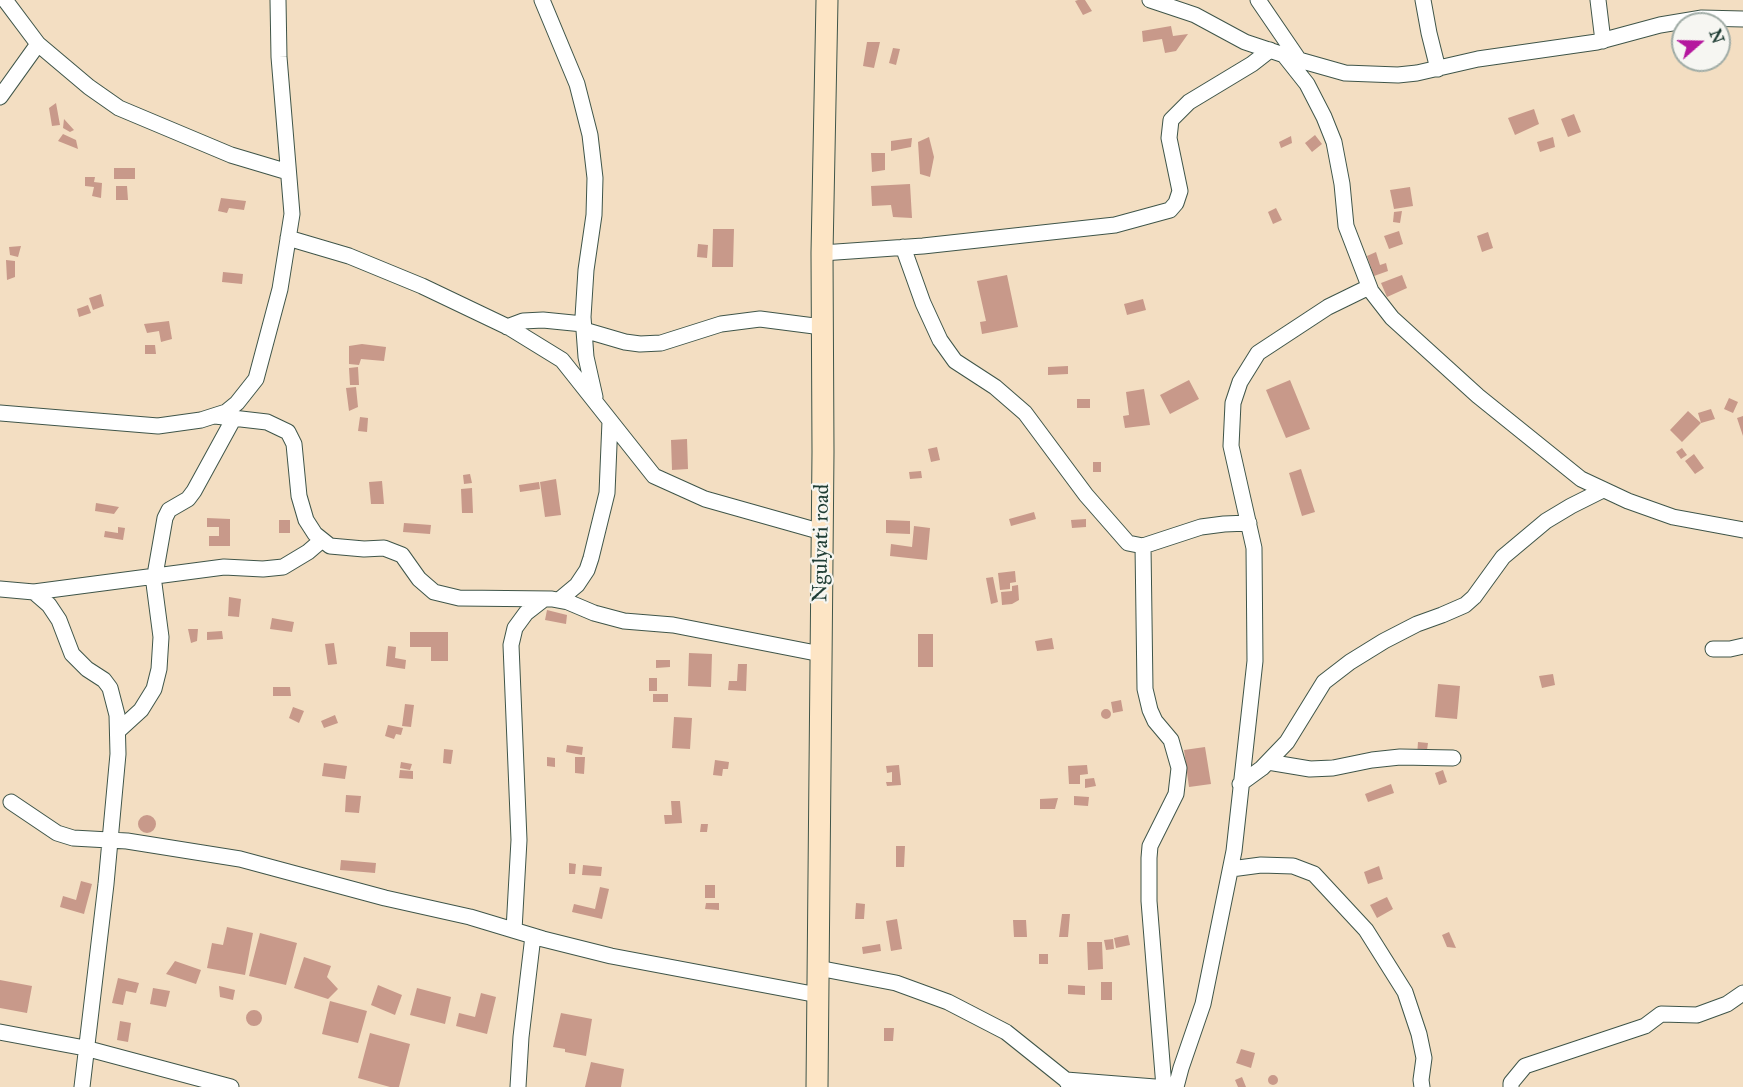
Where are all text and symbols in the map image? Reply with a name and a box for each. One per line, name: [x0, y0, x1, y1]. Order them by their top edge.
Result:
north arrow: [1671, 12, 1731, 72]
text: N: [1705, 27, 1728, 46]
street label: Ngulyati road: [808, 484, 836, 602]

